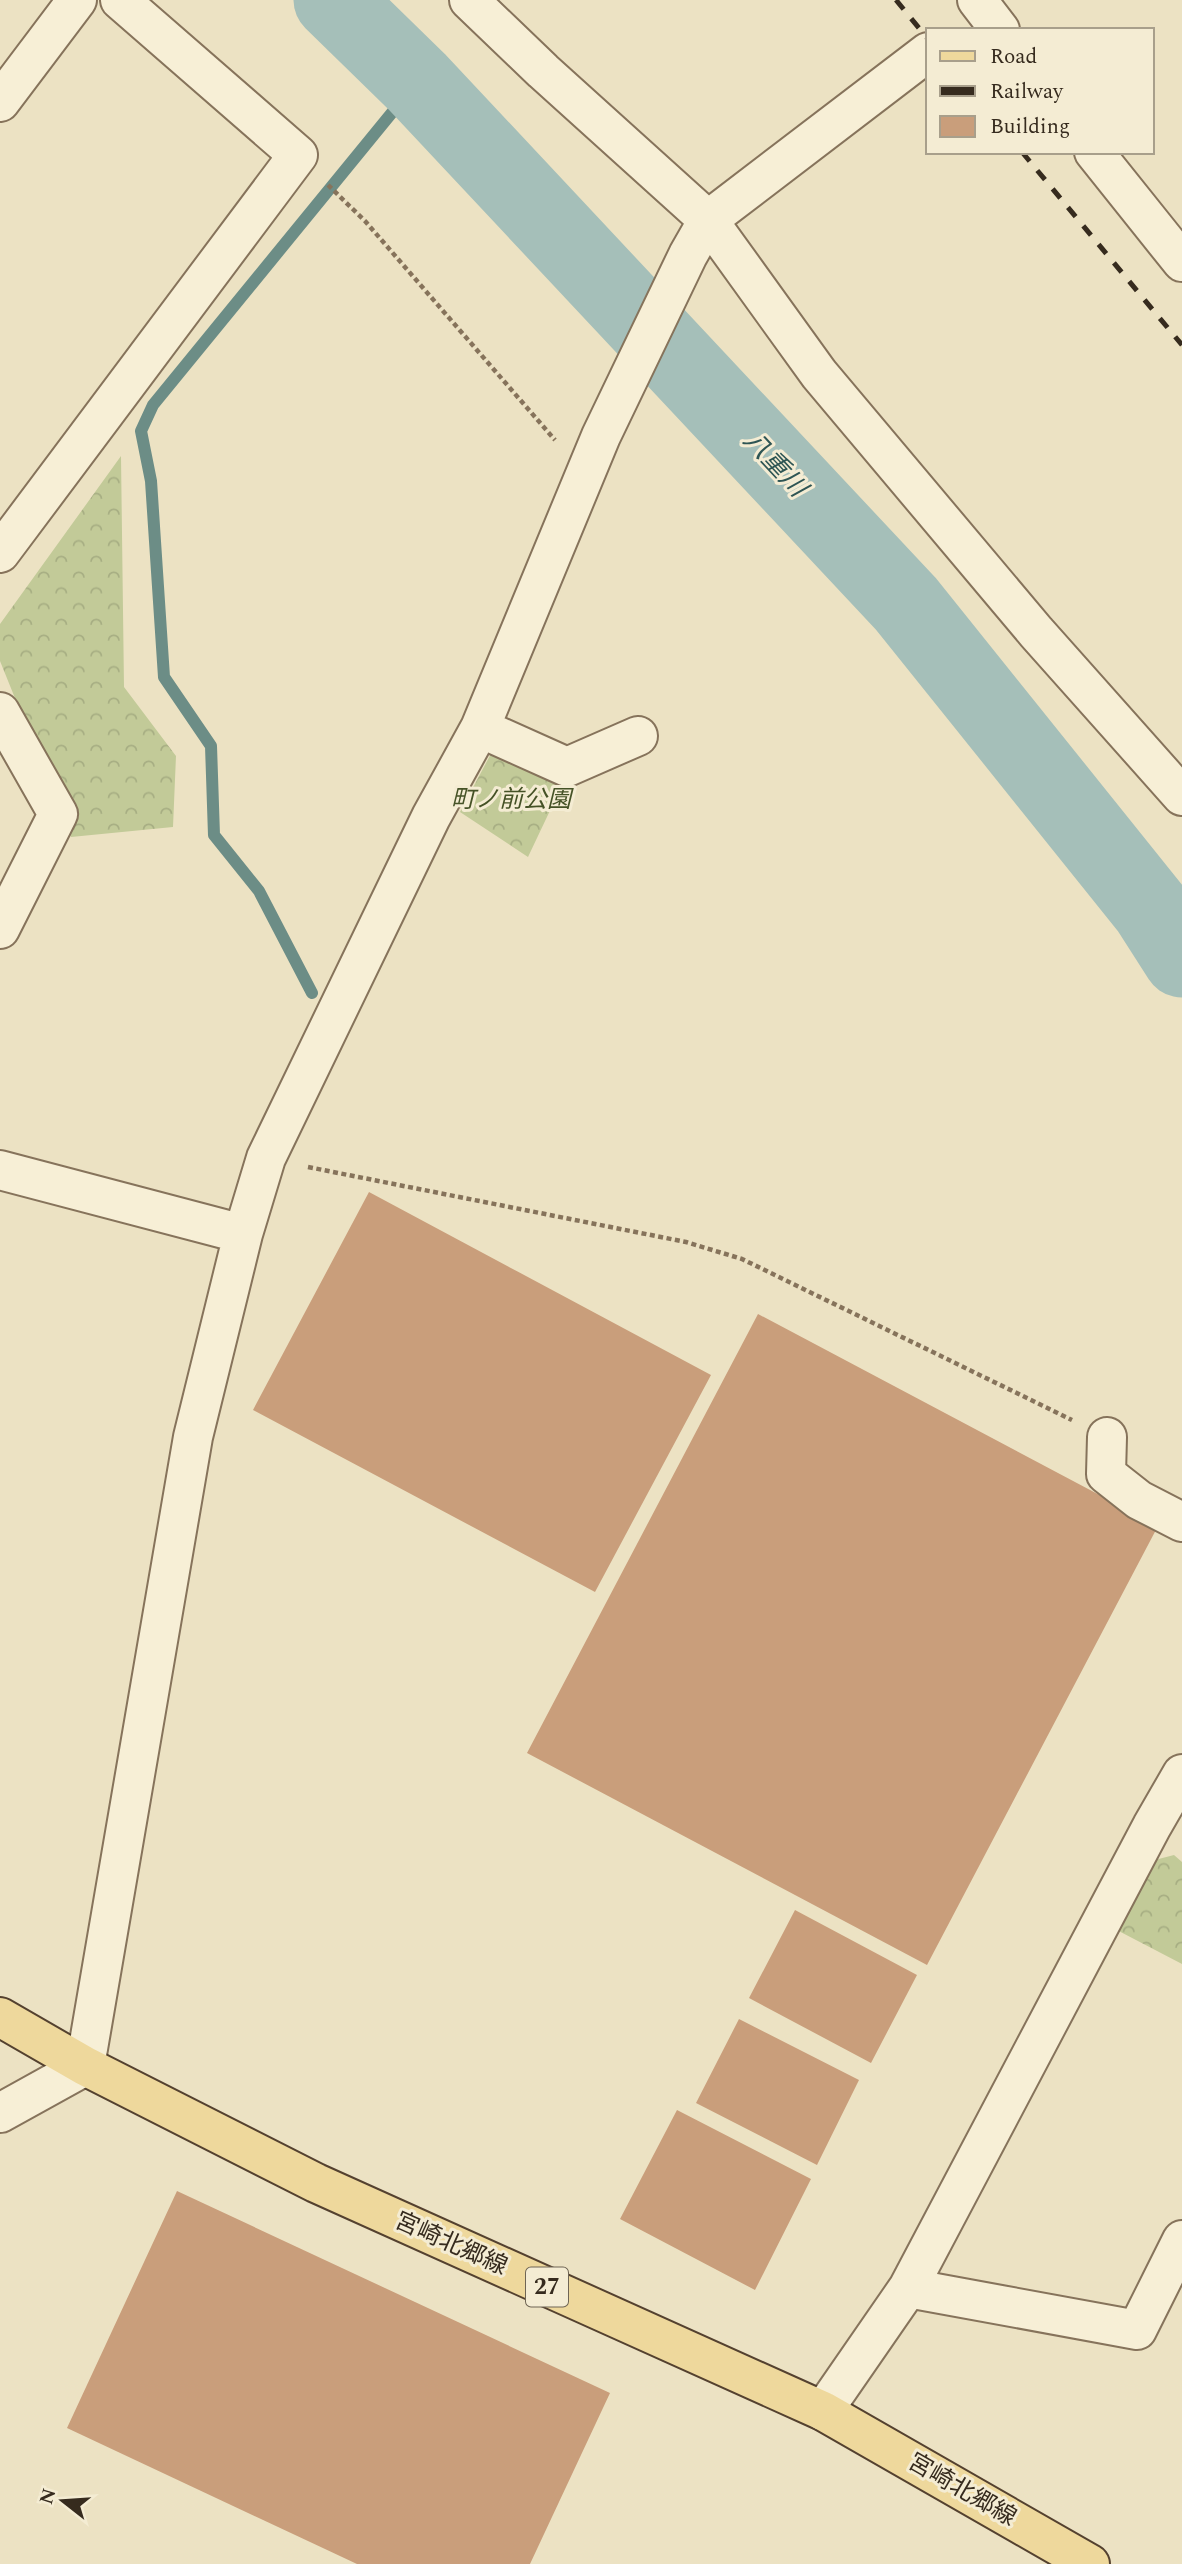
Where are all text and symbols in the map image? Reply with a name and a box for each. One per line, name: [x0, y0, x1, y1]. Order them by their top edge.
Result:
legend: [926, 28, 1154, 154]
text: Road: [990, 41, 1037, 73]
text: Railway: [990, 76, 1064, 108]
text: Building: [990, 111, 1070, 143]
water label: 八重川: [734, 422, 818, 508]
park label: 町ノ前公園: [451, 782, 574, 818]
street label: 宮崎北郷線: [389, 2203, 513, 2285]
road number: 27: [526, 2268, 568, 2306]
street label: 宮崎北郷線: [901, 2444, 1023, 2536]
north arrow: [28, 2466, 98, 2536]
text: N: [32, 2485, 64, 2508]

